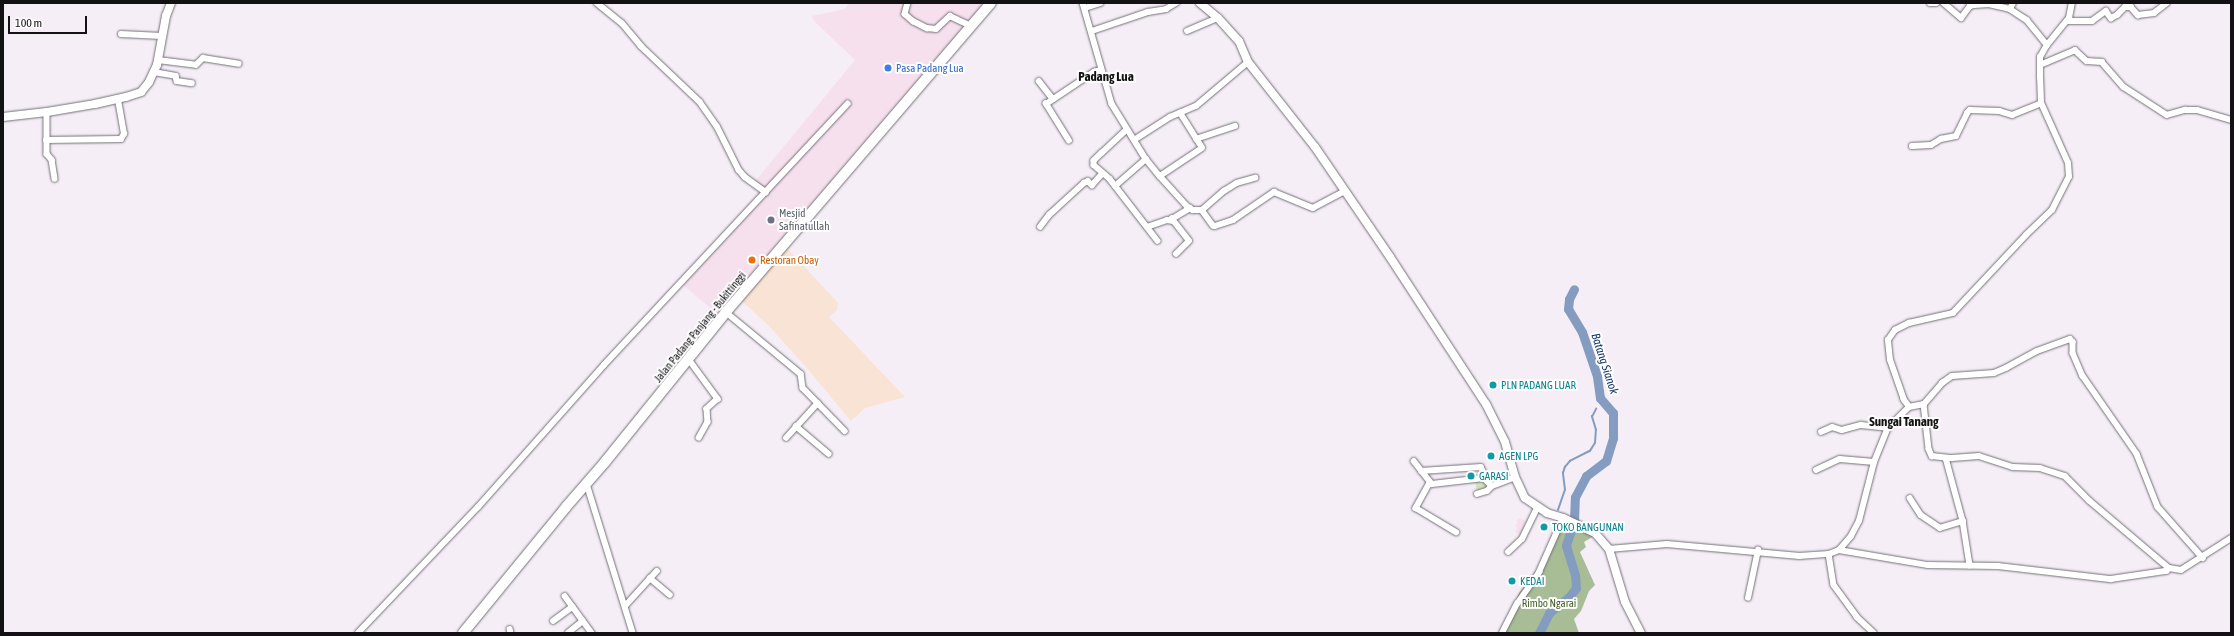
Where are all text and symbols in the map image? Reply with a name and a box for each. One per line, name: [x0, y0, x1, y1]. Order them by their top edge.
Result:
scale bar: [10, 8, 89, 34]
text: 100 m: [15, 16, 42, 30]
place label: Pasa Padang Lua: [896, 61, 964, 75]
marker: Pasa Padang Lua: [883, 63, 893, 73]
district label: Padang Lua: [1078, 69, 1134, 85]
place label: Mesjid Safinatullah: [779, 207, 830, 233]
marker: Mesjid Safinatullah: [766, 215, 776, 225]
place label: Restoran Obay: [760, 253, 819, 267]
marker: Restoran Obay: [747, 255, 757, 265]
street label: Jalan Padang Panjang - Bukittinggi: [651, 269, 749, 385]
water label: Batang Sianok: [1587, 332, 1621, 396]
place label: PLN PADANG LUAR: [1501, 378, 1576, 392]
marker: PLN PADANG LUAR: [1488, 380, 1498, 390]
district label: Sungai Tanang: [1869, 414, 1939, 430]
place label: AGEN LPG: [1499, 449, 1538, 463]
marker: AGEN LPG: [1486, 451, 1496, 461]
place label: GARASI: [1479, 469, 1509, 483]
marker: GARASI: [1466, 471, 1476, 481]
place label: TOKO BANGUNAN: [1552, 520, 1624, 534]
marker: TOKO BANGUNAN: [1539, 522, 1549, 532]
place label: KEDAI: [1520, 574, 1544, 588]
marker: KEDAI: [1507, 576, 1517, 586]
park label: Rimbo Ngarai: [1522, 596, 1576, 610]

